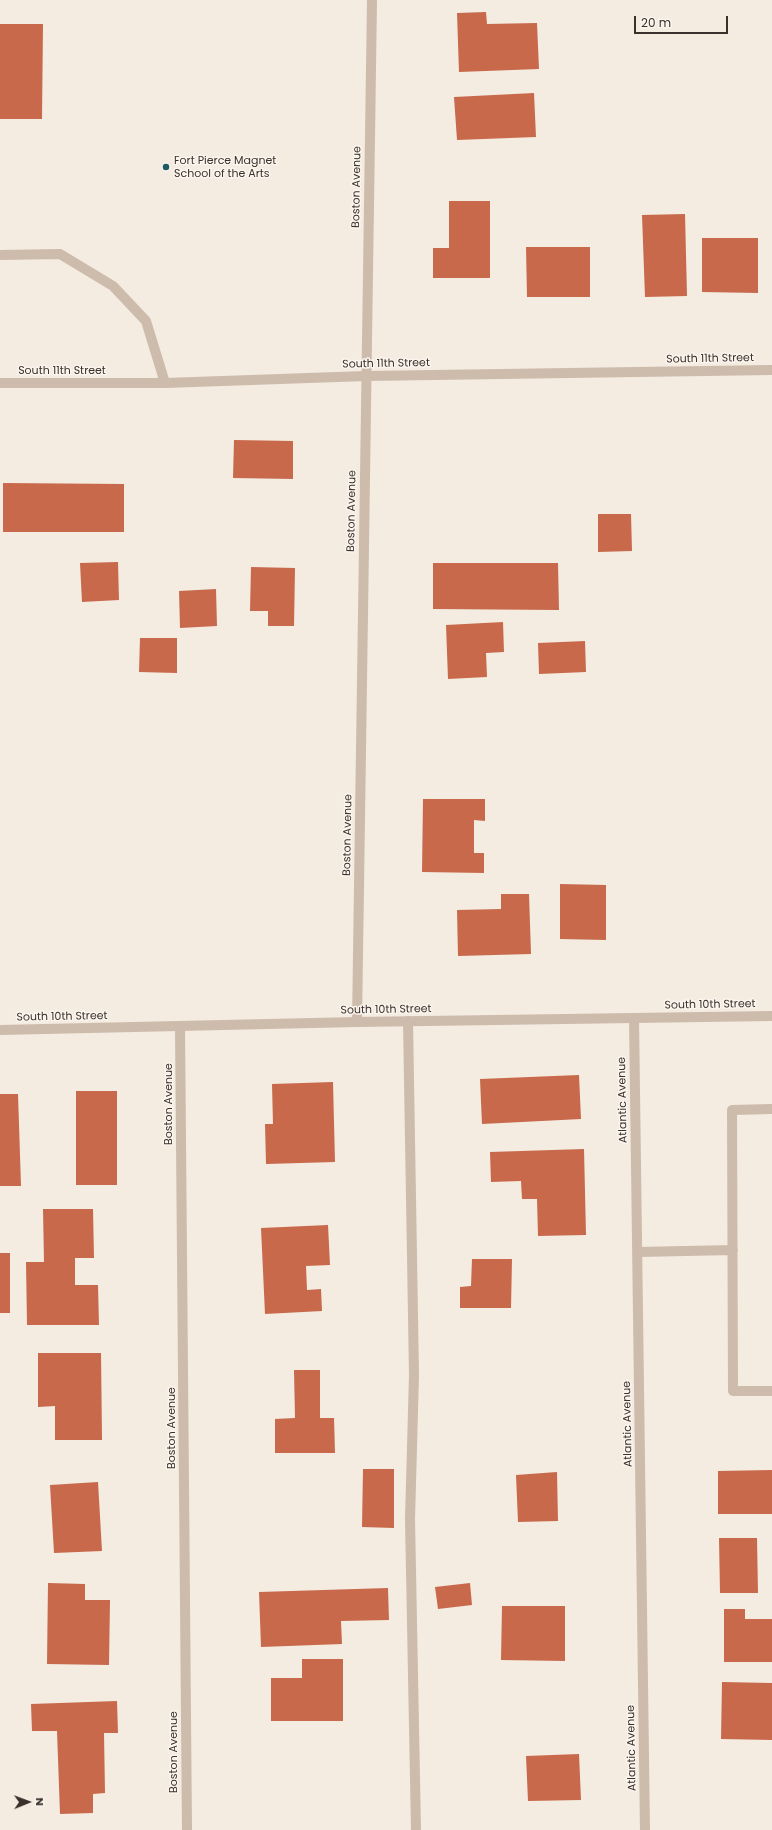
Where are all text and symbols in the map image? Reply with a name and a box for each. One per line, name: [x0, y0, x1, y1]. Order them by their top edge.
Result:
scale bar: [636, 8, 730, 34]
text: 20 m: [641, 14, 671, 31]
street label: Boston Avenue: [350, 146, 364, 228]
place label: Fort Pierce Magnet School of the Arts: [174, 154, 276, 180]
marker: Fort Pierce Magnet School of the Arts: [161, 162, 171, 172]
street label: South 11th Street: [666, 352, 754, 366]
street label: South 11th Street: [342, 357, 430, 371]
street label: South 11th Street: [18, 364, 106, 378]
street label: Boston Avenue: [345, 470, 359, 552]
street label: Boston Avenue: [341, 794, 355, 876]
street label: South 10th Street: [664, 998, 756, 1012]
street label: South 10th Street: [340, 1003, 432, 1017]
street label: South 10th Street: [16, 1010, 108, 1024]
street label: Atlantic Avenue: [616, 1057, 630, 1143]
street label: Boston Avenue: [162, 1063, 176, 1145]
street label: Atlantic Avenue: [621, 1381, 635, 1467]
street label: Boston Avenue: [165, 1387, 179, 1469]
street label: Atlantic Avenue: [625, 1705, 639, 1791]
street label: Boston Avenue: [167, 1711, 181, 1793]
north arrow: [8, 1782, 48, 1822]
text: N: [32, 1798, 48, 1806]

